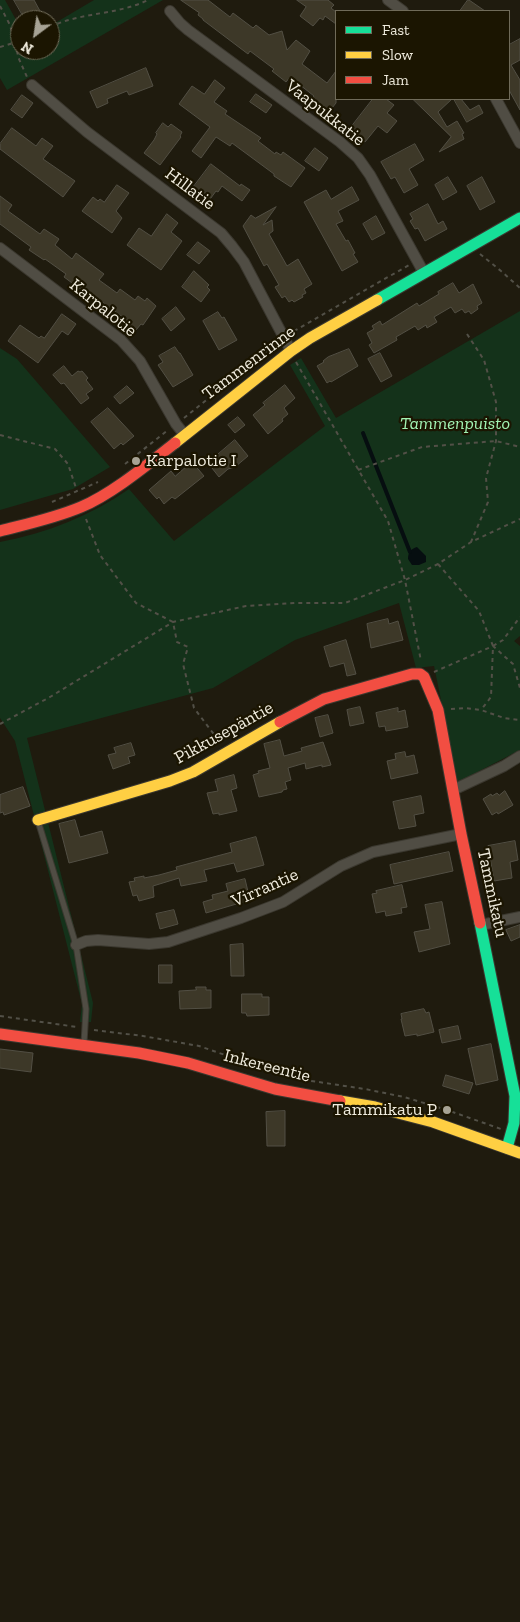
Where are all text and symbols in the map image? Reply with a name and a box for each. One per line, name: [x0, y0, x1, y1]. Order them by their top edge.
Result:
north arrow: [10, 10, 60, 60]
legend: [335, 10, 510, 100]
text: Fast: [382, 21, 410, 39]
text: N: [19, 37, 36, 57]
text: Slow: [382, 46, 413, 64]
text: Jam: [382, 71, 409, 89]
street label: Vaapukkatie: [281, 75, 369, 151]
street label: Hillatie: [161, 163, 219, 215]
street label: Karpalotie: [65, 274, 141, 342]
street label: Tammenrinne: [198, 321, 300, 405]
park label: Tammenpuisto: [400, 413, 510, 435]
place label: Karpalotie I: [146, 450, 236, 472]
marker: Karpalotie I: [130, 455, 142, 467]
street label: Pikkusepäntie: [171, 697, 277, 769]
street label: Tammikatu: [472, 847, 512, 939]
street label: Virrantie: [228, 864, 302, 912]
street label: Inkereentie: [221, 1045, 313, 1087]
place label: Tammikatu P: [332, 1099, 437, 1121]
marker: Tammikatu P: [441, 1104, 453, 1116]

